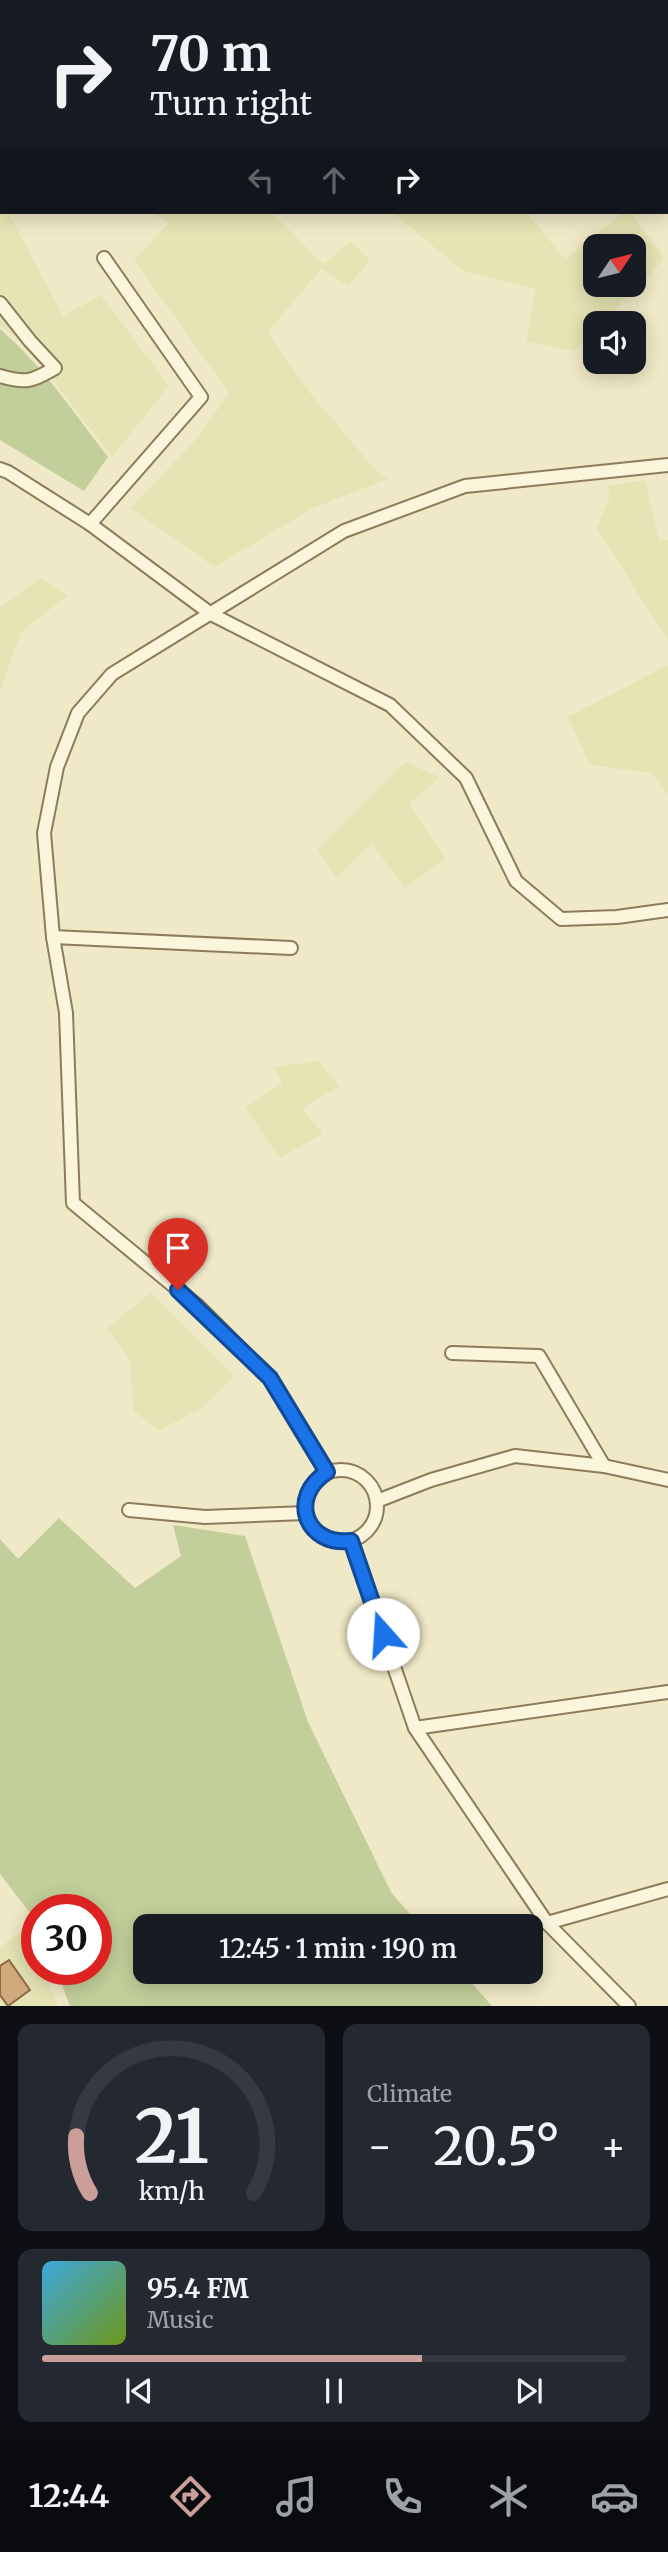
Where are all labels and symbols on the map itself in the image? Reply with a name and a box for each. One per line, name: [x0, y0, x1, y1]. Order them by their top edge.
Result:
north arrow: [583, 234, 646, 298]
pin: [148, 1218, 208, 1290]
position arrow: [346, 1597, 420, 1671]
speed limit sign: 30: [21, 1894, 112, 1985]

